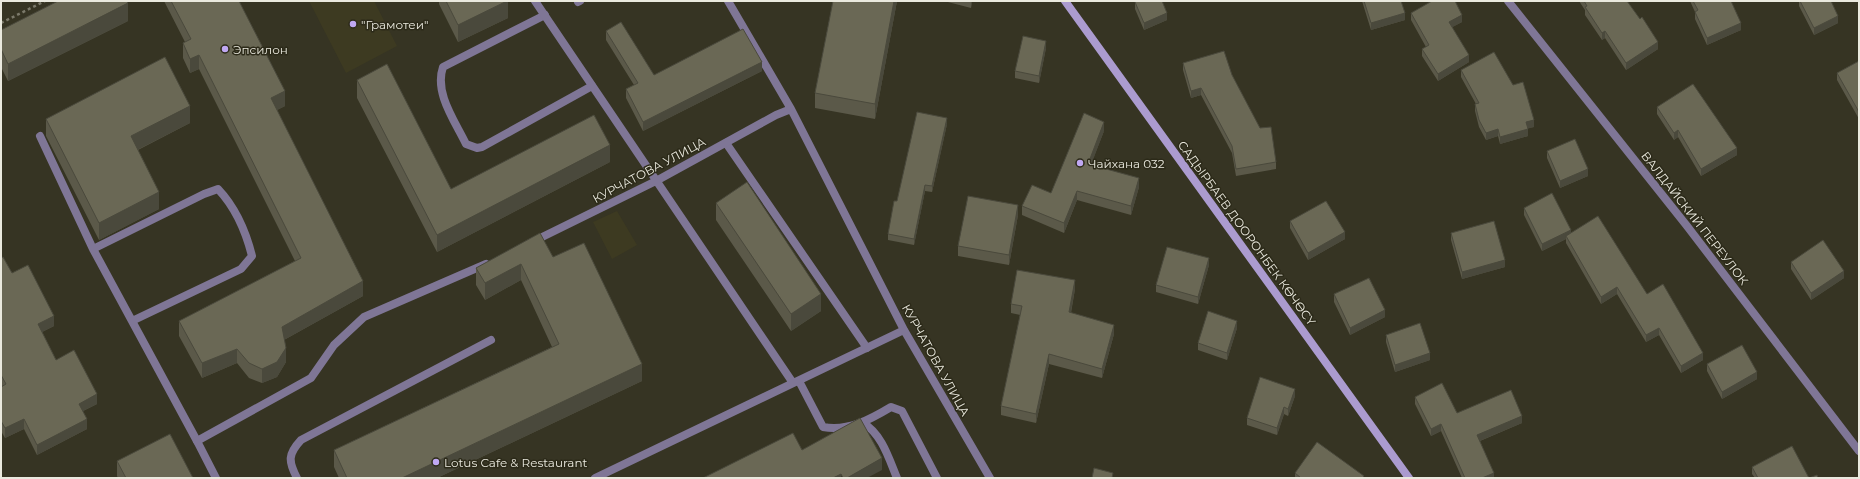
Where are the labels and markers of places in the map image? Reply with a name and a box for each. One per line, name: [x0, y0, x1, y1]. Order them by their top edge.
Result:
place label: "Грамотеи": [361, 17, 429, 32]
marker: "Грамотеи": [348, 19, 358, 29]
place label: Эпсилон: [233, 42, 288, 57]
marker: Эпсилон: [220, 44, 230, 54]
place label: Чайхана 032: [1088, 156, 1165, 171]
marker: Чайхана 032: [1075, 158, 1085, 168]
place label: Lotus Cafe & Restaurant: [444, 455, 588, 470]
marker: Lotus Cafe & Restaurant: [431, 457, 441, 467]

